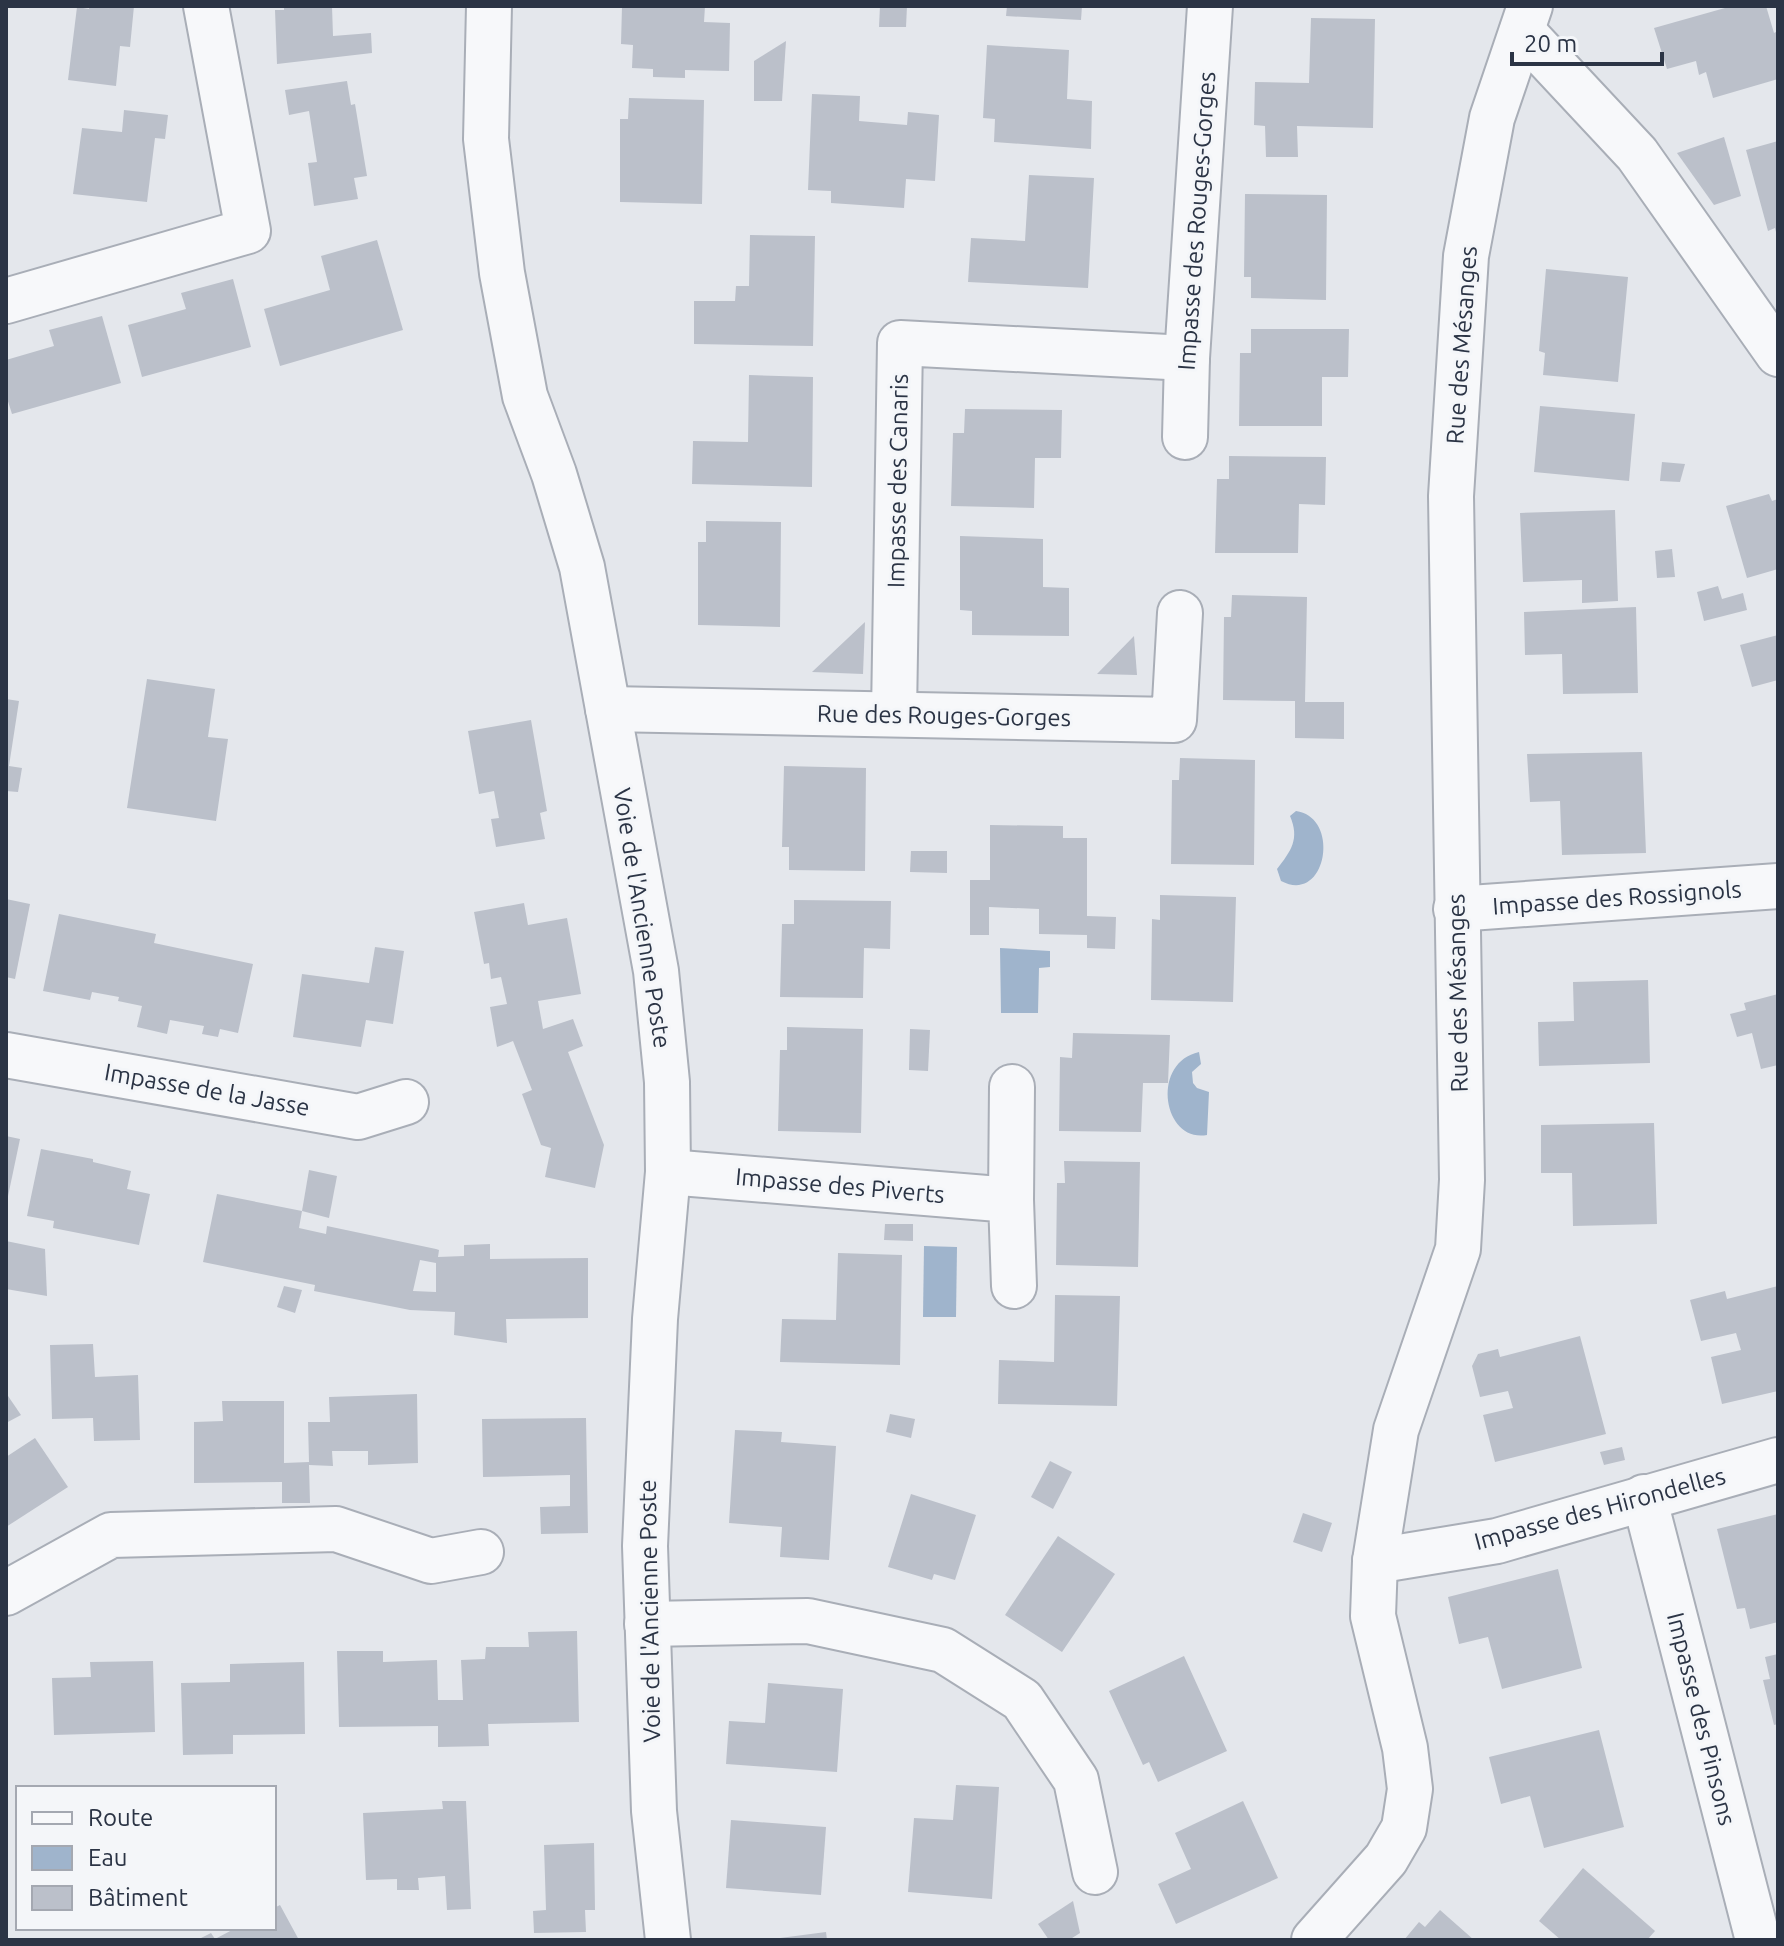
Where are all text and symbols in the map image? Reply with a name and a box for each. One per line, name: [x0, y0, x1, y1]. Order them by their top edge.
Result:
scale bar: [1512, 16, 1662, 66]
text: 20 m: [1524, 30, 1577, 57]
street label: Impasse des Rouges-Gorges: [1173, 71, 1220, 371]
street label: Rue des Mésanges: [1441, 245, 1482, 445]
street label: Impasse des Canaris: [882, 374, 913, 588]
street label: Rue des Rouges-Gorges: [817, 700, 1071, 731]
street label: Voie de l'Ancienne Poste: [609, 786, 676, 1050]
street label: Impasse des Rossignols: [1491, 875, 1743, 920]
street label: Rue des Mésanges: [1442, 893, 1473, 1093]
street label: Impasse de la Jasse: [102, 1058, 312, 1121]
street label: Impasse des Piverts: [734, 1163, 946, 1208]
street label: Impasse des Hirondelles: [1471, 1462, 1728, 1555]
street label: Voie de l'Ancienne Poste: [634, 1479, 665, 1743]
street label: Impasse des Pinsons: [1662, 1610, 1741, 1828]
legend: [16, 1786, 276, 1930]
text: Route: [88, 1804, 153, 1831]
text: Eau: [88, 1844, 127, 1871]
text: Bâtiment: [88, 1884, 189, 1911]

